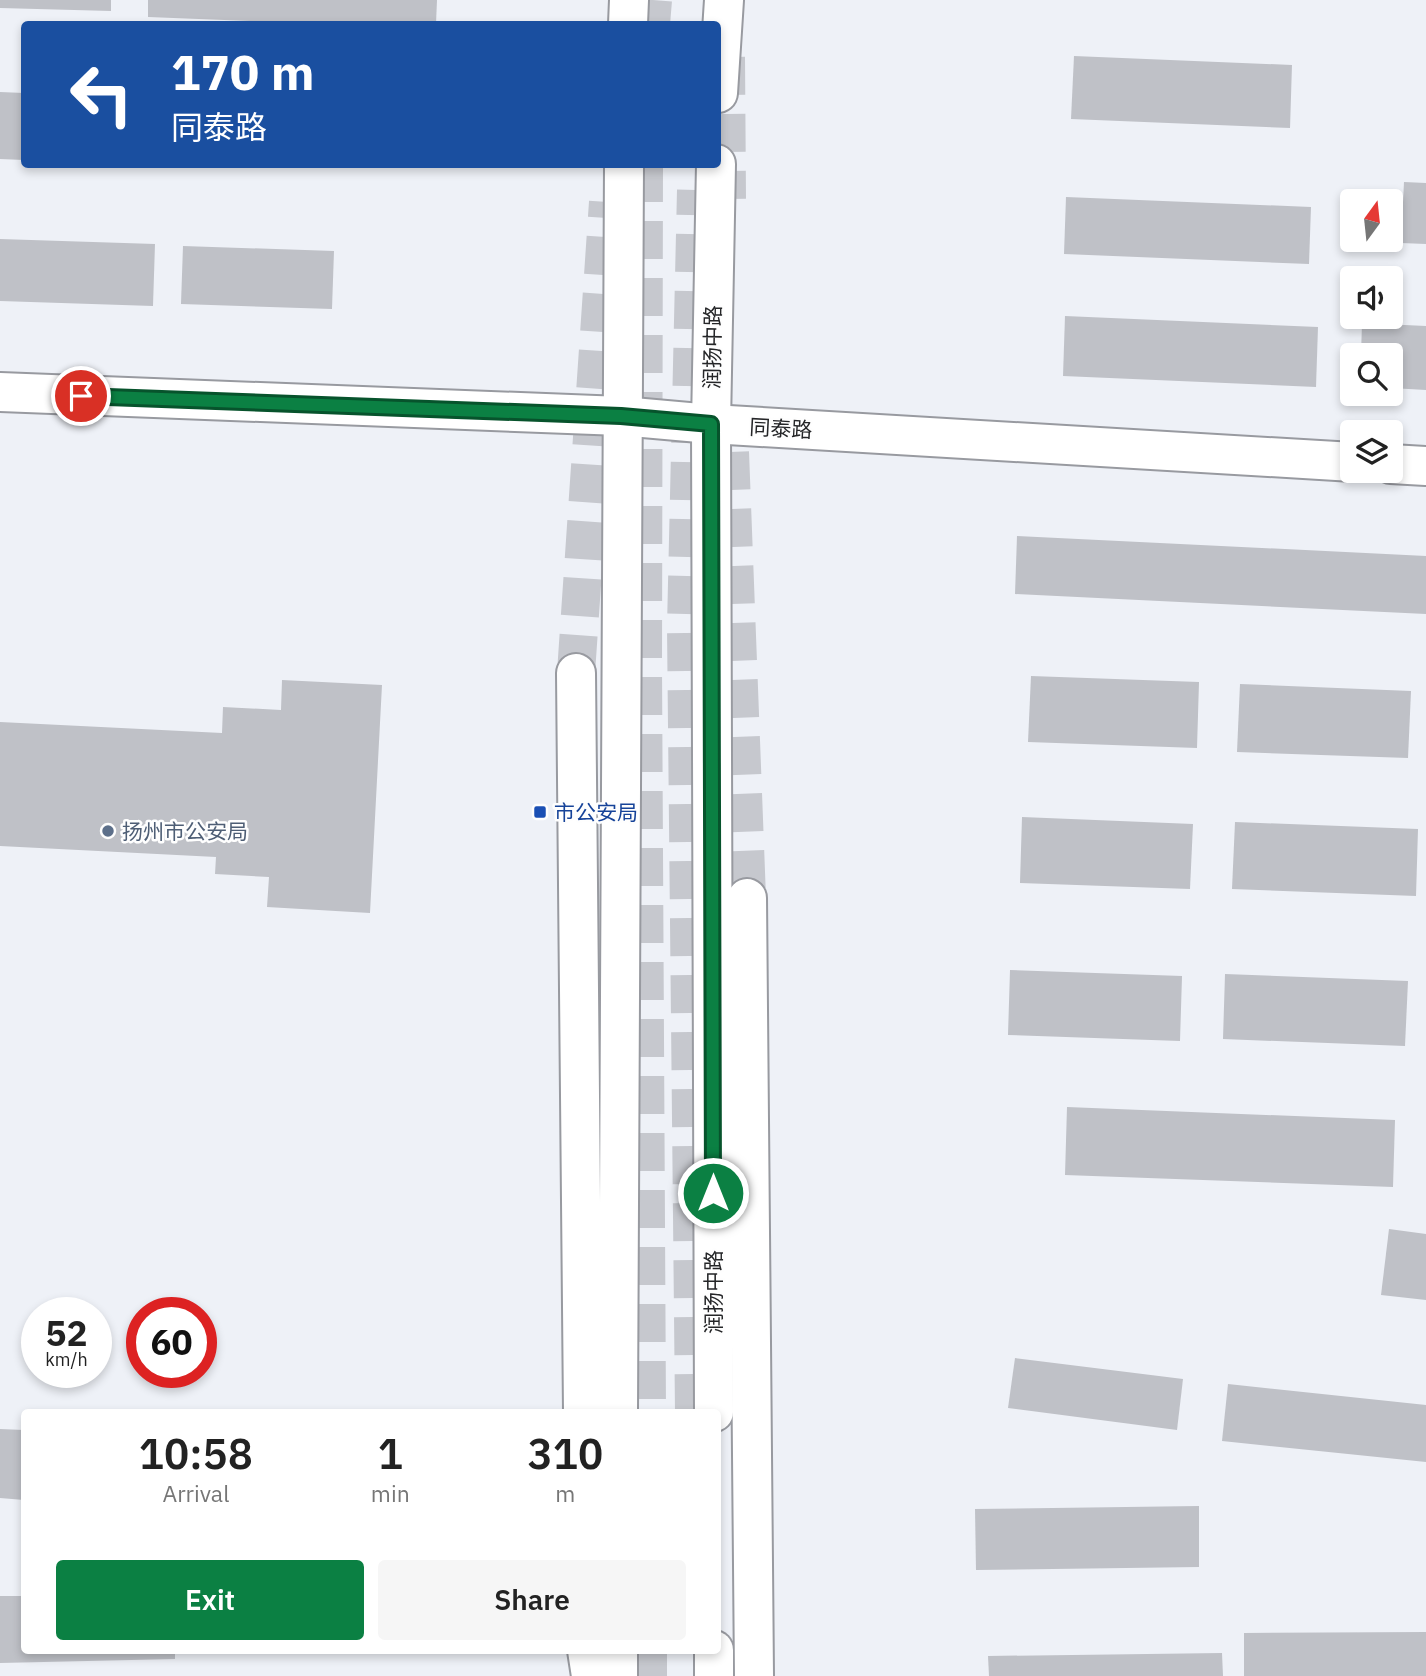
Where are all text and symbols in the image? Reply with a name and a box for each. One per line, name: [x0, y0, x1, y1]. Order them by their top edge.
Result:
text: 170 m: [171, 40, 315, 103]
icon: left: [56, 49, 147, 140]
text: 同泰路: [171, 106, 267, 148]
north arrow: [1340, 189, 1404, 252]
map controls: [1340, 189, 1403, 483]
button: sound: [1340, 266, 1403, 329]
street label: 润扬中路: [697, 305, 727, 389]
button: search: [1340, 343, 1403, 406]
pin: [51, 366, 111, 426]
icon: arrive: [62, 377, 100, 415]
street label: 同泰路: [749, 412, 813, 444]
button: layers: [1340, 420, 1403, 483]
place label: 市公安局: [554, 798, 638, 826]
marker: 市公安局: [532, 804, 548, 820]
place label: 扬州市公安局: [122, 817, 248, 845]
marker: 扬州市公安局: [100, 823, 116, 839]
position arrow: [676, 1156, 750, 1230]
street label: 润扬中路: [699, 1250, 727, 1334]
speed limit sign: 60: [126, 1297, 217, 1388]
text: 52: [45, 1310, 88, 1356]
text: km/h: [45, 1348, 88, 1371]
text: 10:58: [139, 1426, 253, 1481]
text: 1: [378, 1426, 403, 1481]
text: 310: [528, 1426, 603, 1481]
text: Arrival: [162, 1478, 229, 1508]
text: min: [371, 1478, 410, 1508]
text: m: [555, 1478, 575, 1508]
button: Exit: [56, 1560, 364, 1640]
button: Share: [378, 1560, 686, 1640]

